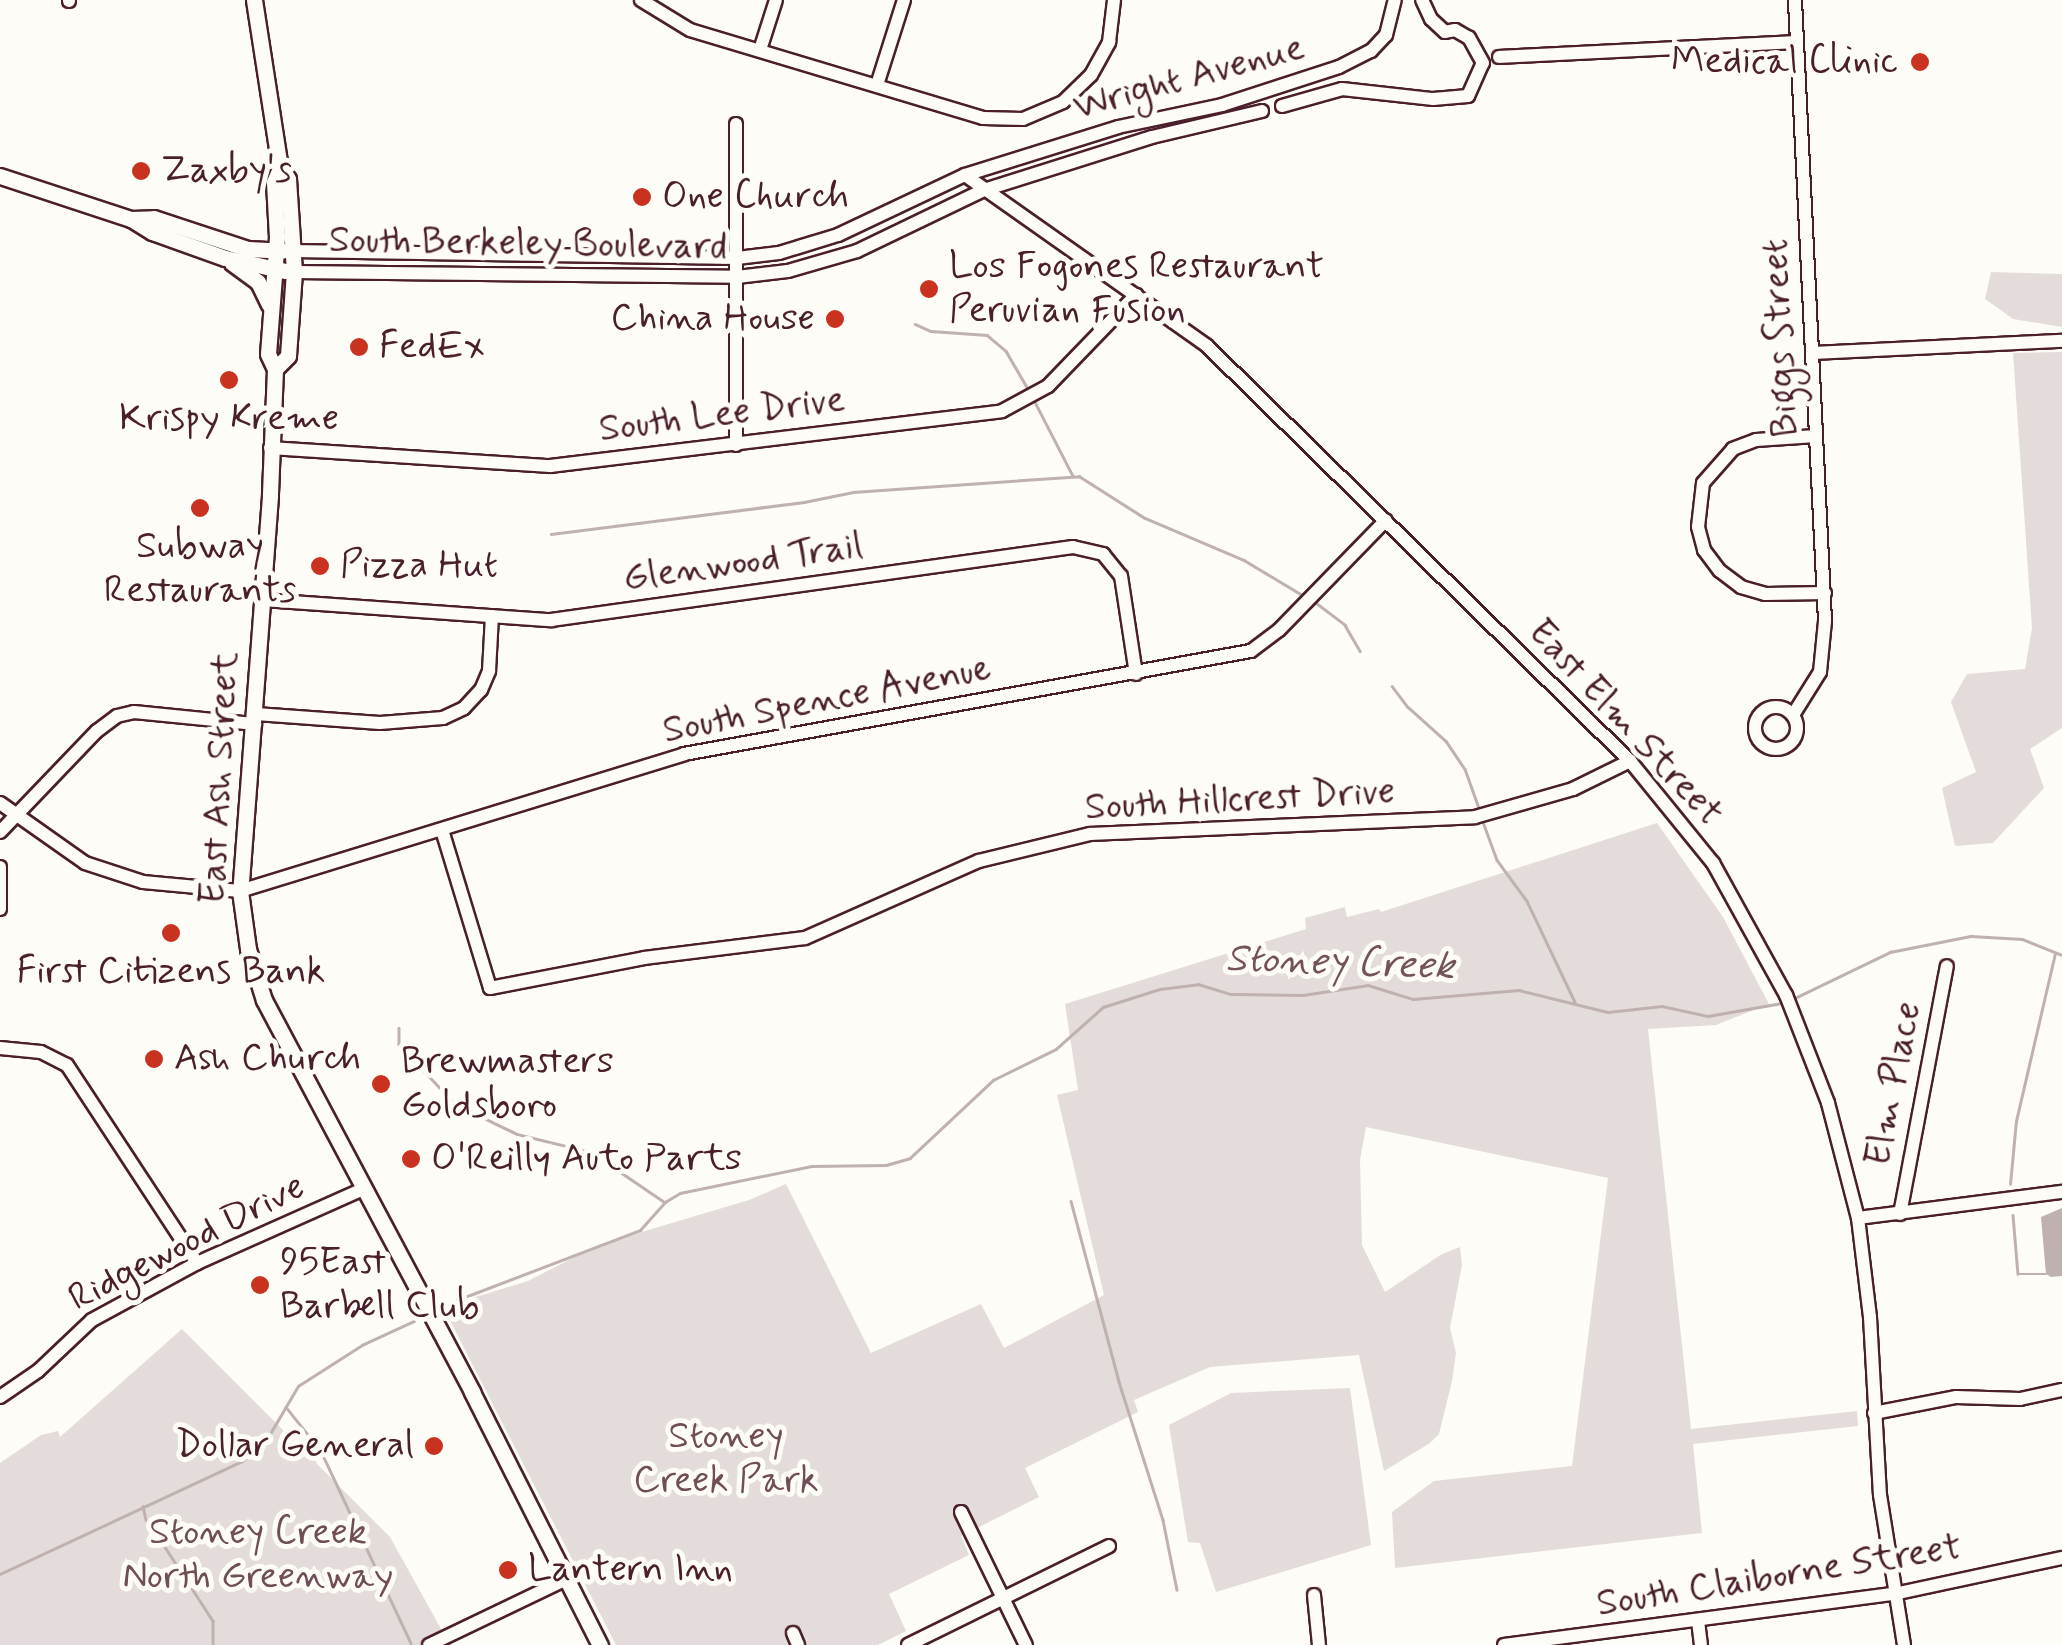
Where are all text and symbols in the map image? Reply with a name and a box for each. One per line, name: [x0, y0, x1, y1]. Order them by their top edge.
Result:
street label: Wright Avenue: [1067, 25, 1311, 131]
place label: Medical Clinic: [1666, 39, 1898, 85]
marker: Medical Clinic: [1907, 49, 1933, 75]
place label: Zaxby's: [161, 148, 292, 194]
marker: Zaxby's: [130, 160, 152, 182]
place label: One Church: [662, 174, 854, 220]
marker: One Church: [631, 186, 653, 208]
street label: South Berkeley Boulevard: [330, 218, 726, 270]
street label: Biggs Street: [1753, 234, 1809, 442]
place label: Los Fogones Restaurant Peruvian Fusion: [949, 244, 1336, 333]
marker: Los Fogones Restaurant Peruvian Fusion: [918, 278, 940, 300]
place label: China House: [612, 296, 815, 342]
marker: China House: [824, 308, 846, 330]
place label: FedEx: [379, 324, 484, 370]
marker: FedEx: [348, 336, 370, 358]
marker: Krispy Kreme: [218, 369, 240, 391]
street label: South Lee Drive: [597, 377, 847, 453]
place label: Krispy Kreme: [115, 396, 343, 442]
marker: Subway Restaurants: [189, 497, 211, 519]
place label: Subway Restaurants: [104, 524, 296, 614]
street label: Glenwood Trail: [623, 524, 863, 602]
place label: Pizza Hut: [340, 543, 494, 589]
marker: Pizza Hut: [309, 555, 331, 577]
street label: East Elm Street: [1518, 611, 1732, 835]
street label: South Spence Avenue: [656, 645, 998, 755]
street label: East Ash Street: [191, 650, 249, 906]
street label: South Hillcrest Drive: [1084, 769, 1396, 831]
marker: First Citizens Bank: [160, 922, 182, 944]
water label: Stoney Creek: [1223, 935, 1457, 991]
place label: First Citizens Bank: [17, 949, 325, 995]
street label: Elm Place: [1856, 1000, 1932, 1168]
place label: Ash Church: [174, 1036, 361, 1082]
place label: Brewmasters Goldsboro: [401, 1039, 614, 1128]
marker: Ash Church: [143, 1048, 165, 1070]
marker: Brewmasters Goldsboro: [370, 1073, 392, 1095]
place label: O'Reilly Auto Parts: [431, 1136, 735, 1182]
marker: O'Reilly Auto Parts: [400, 1148, 422, 1170]
street label: Ridgewood Drive: [63, 1165, 311, 1321]
place label: 95East Barbell Club: [280, 1240, 480, 1330]
marker: 95East Barbell Club: [249, 1274, 271, 1296]
park label: Stoney Creek Park: [636, 1414, 816, 1504]
place label: Dollar General: [179, 1423, 414, 1469]
marker: Dollar General: [423, 1435, 445, 1457]
park label: Stoney Creek North Greenway: [123, 1510, 393, 1600]
street label: South Claiborne Street: [1594, 1525, 1964, 1627]
place label: Lantern Inn: [528, 1547, 734, 1593]
marker: Lantern Inn: [497, 1559, 519, 1581]

